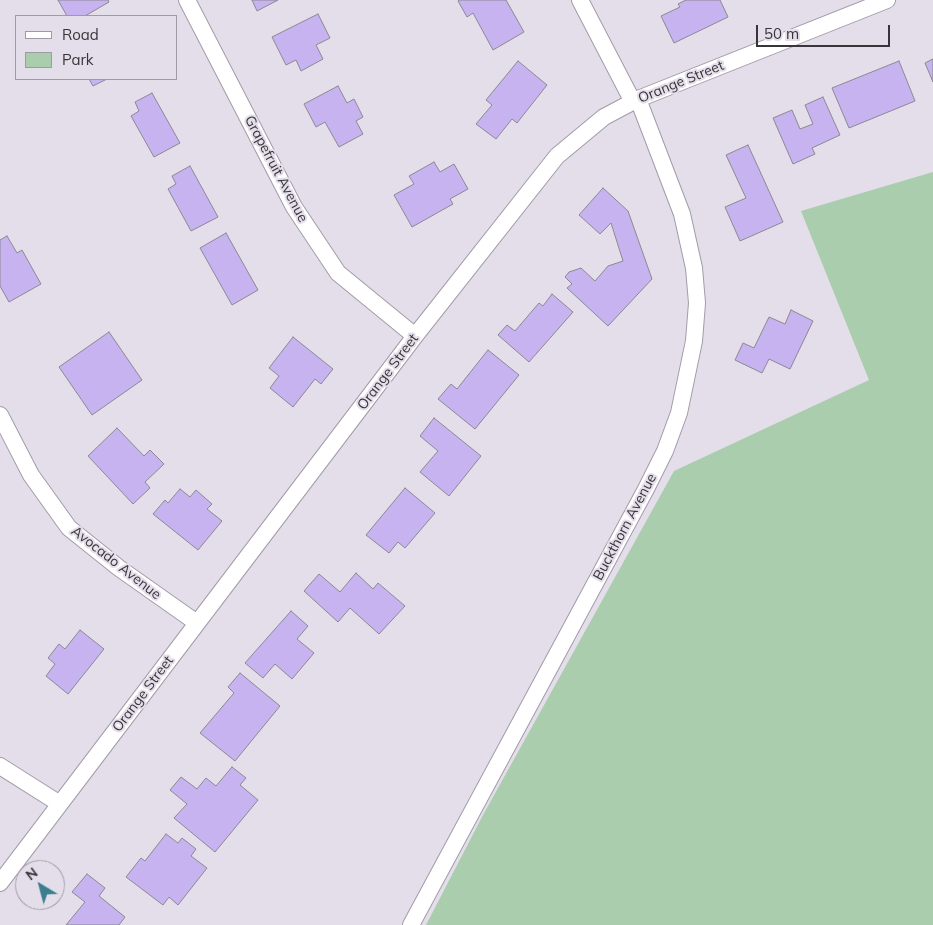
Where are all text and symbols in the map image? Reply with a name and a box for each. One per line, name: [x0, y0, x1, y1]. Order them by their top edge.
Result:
legend: [15, 15, 178, 80]
scale bar: [758, 15, 892, 47]
text: 50 m: [764, 24, 799, 43]
text: Road: [62, 25, 99, 44]
text: Park: [62, 50, 94, 69]
street label: Orange Street: [636, 57, 726, 107]
street label: Grapefruit Avenue: [241, 113, 311, 225]
street label: Orange Street: [354, 331, 422, 413]
street label: Buckthorn Avenue: [590, 471, 660, 583]
street label: Avocado Avenue: [68, 523, 164, 603]
street label: Orange Street: [109, 653, 177, 735]
north arrow: [15, 860, 65, 910]
text: N: [22, 863, 41, 884]

